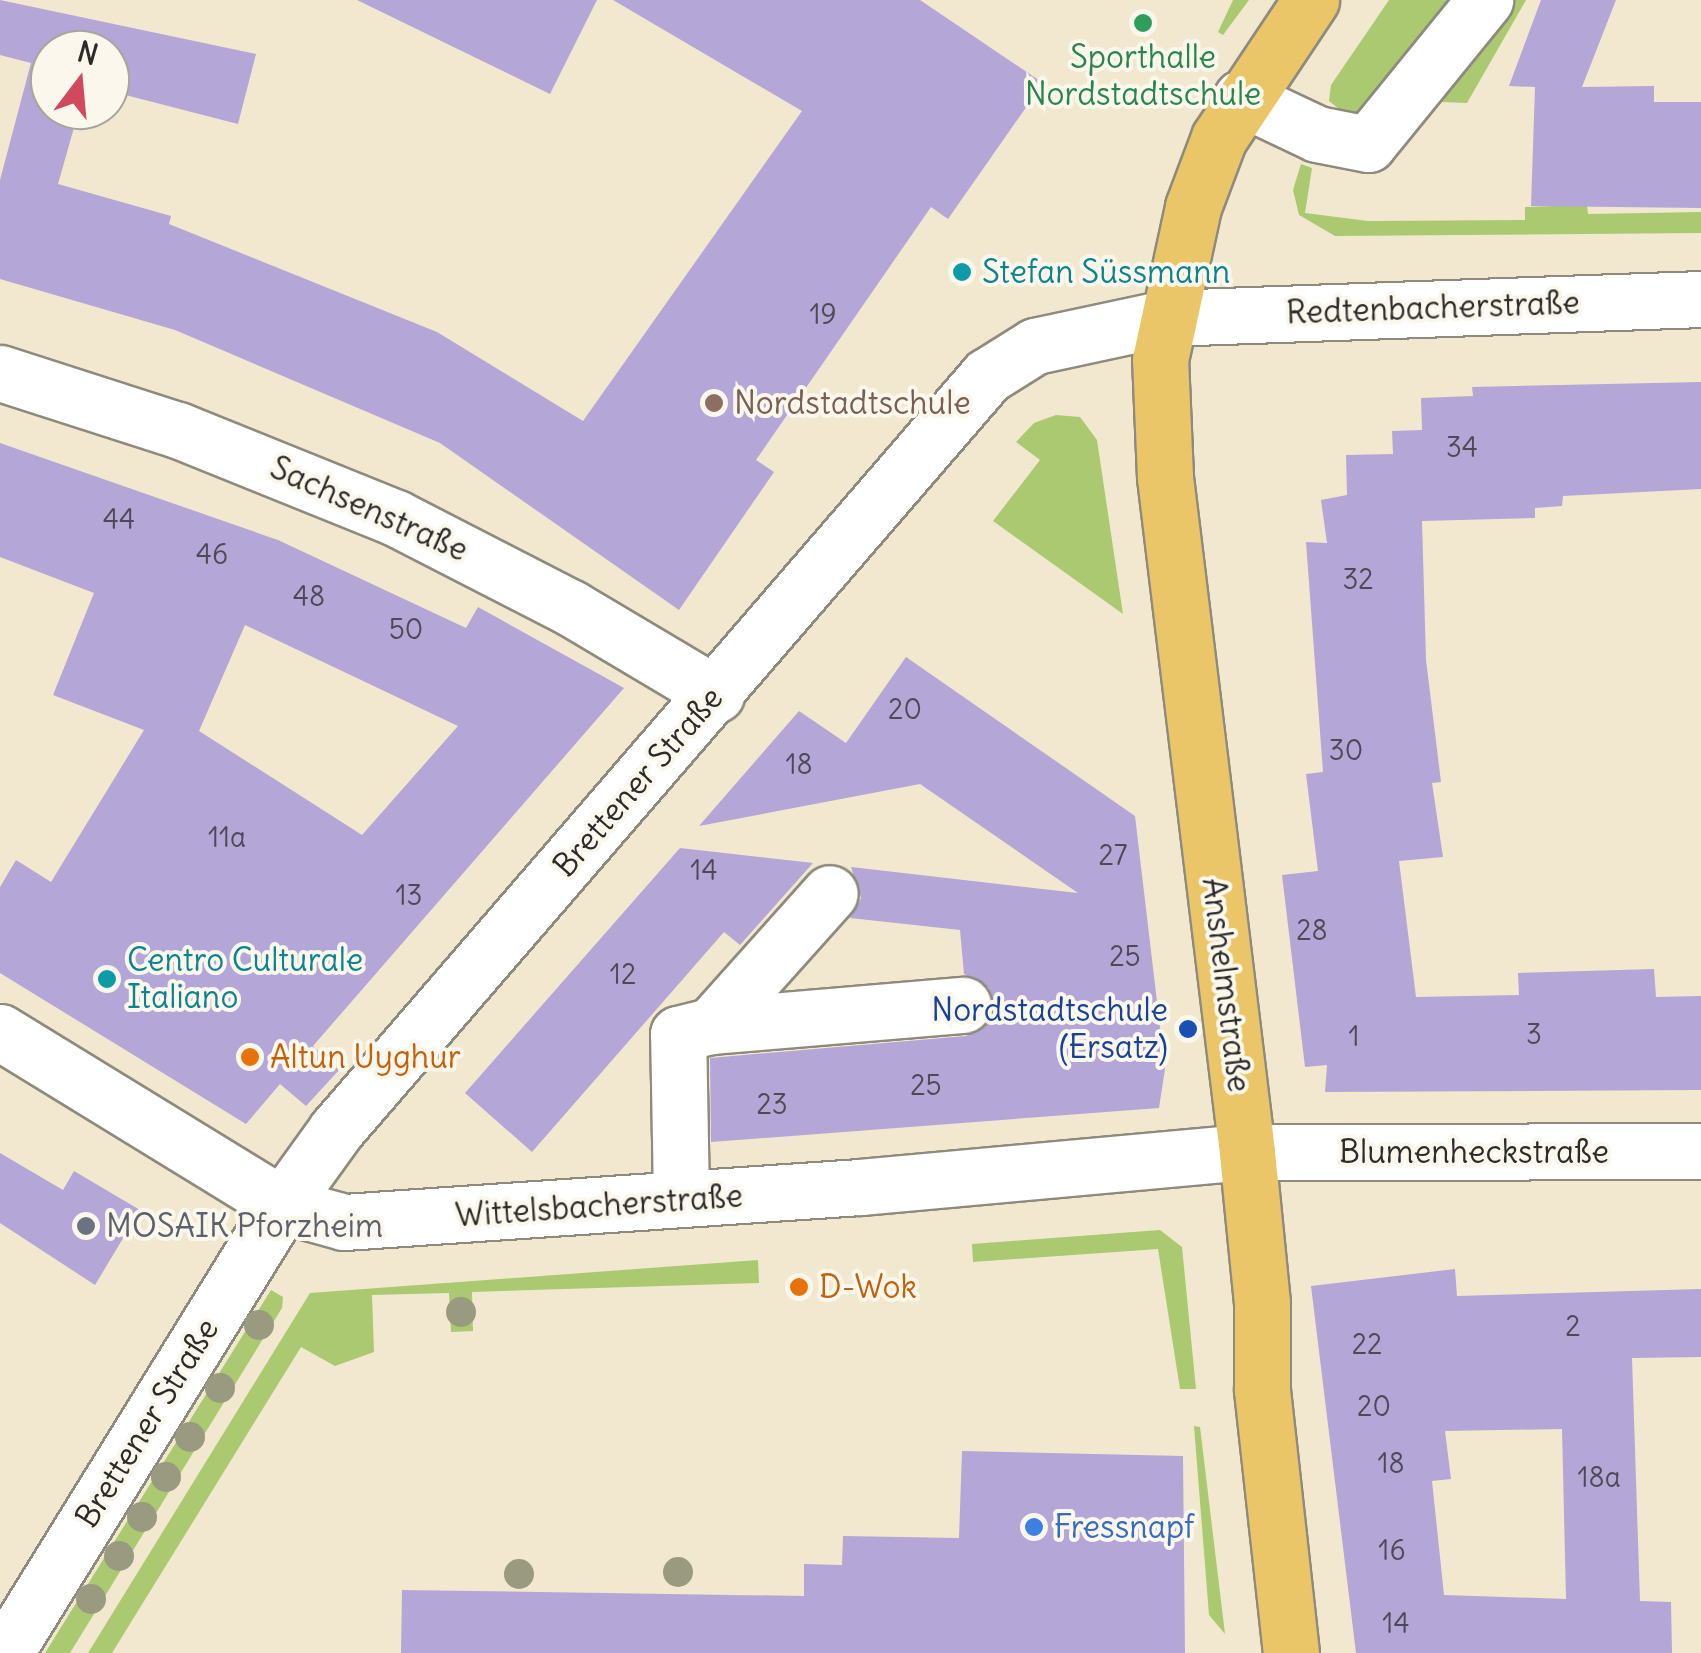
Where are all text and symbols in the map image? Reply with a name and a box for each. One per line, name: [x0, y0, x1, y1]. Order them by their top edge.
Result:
marker: Sporthalle Nordstadtschule: [1132, 12, 1154, 34]
north arrow: [30, 30, 130, 130]
text: N: [73, 33, 102, 73]
place label: Sporthalle Nordstadtschule: [1025, 39, 1261, 114]
place label: Stefan Süssmann: [982, 253, 1230, 291]
marker: Stefan Süssmann: [951, 261, 973, 283]
street label: Redtenbacherstraße: [1286, 284, 1580, 332]
house number: 19: [809, 297, 837, 331]
place label: Nordstadtschule: [734, 384, 971, 422]
marker: Nordstadtschule: [703, 392, 725, 414]
house number: 34: [1446, 430, 1478, 464]
street label: Sachsenstraße: [264, 448, 474, 570]
house number: 44: [103, 502, 135, 536]
house number: 46: [196, 537, 228, 571]
house number: 32: [1342, 562, 1374, 596]
house number: 48: [293, 579, 325, 613]
house number: 50: [389, 612, 423, 646]
street label: Brettener Straße: [545, 679, 731, 885]
house number: 20: [888, 692, 922, 726]
house number: 30: [1329, 733, 1363, 767]
house number: 18: [785, 747, 813, 781]
house number: 11a: [208, 820, 246, 854]
house number: 27: [1098, 838, 1128, 872]
house number: 14: [690, 853, 718, 887]
street label: Anshelmstraße: [1194, 876, 1258, 1094]
house number: 13: [395, 878, 423, 912]
house number: 28: [1296, 913, 1328, 947]
house number: 25: [1109, 939, 1141, 973]
place label: Centro Culturale Italiano: [127, 942, 363, 1017]
house number: 12: [610, 957, 636, 991]
marker: Centro Culturale Italiano: [96, 968, 118, 990]
place label: Nordstadtschule (Ersatz): [931, 992, 1168, 1067]
house number: 3: [1526, 1017, 1542, 1051]
marker: Nordstadtschule (Ersatz): [1177, 1018, 1199, 1040]
house number: 1: [1348, 1019, 1360, 1053]
place label: Altun Uyghur: [270, 1038, 461, 1076]
marker: Altun Uyghur: [239, 1046, 261, 1068]
house number: 25: [910, 1068, 942, 1102]
house number: 23: [756, 1087, 788, 1121]
street label: Blumenheckstraße: [1339, 1133, 1609, 1171]
street label: Wittelsbacherstraße: [454, 1177, 744, 1235]
place label: MOSAIK Pforzheim: [106, 1207, 383, 1245]
marker: MOSAIK Pforzheim: [75, 1215, 97, 1237]
place label: D-Wok: [819, 1268, 917, 1306]
marker: D-Wok: [788, 1276, 810, 1298]
house number: 2: [1565, 1309, 1581, 1343]
street label: Brettener Straße: [67, 1312, 227, 1534]
house number: 22: [1352, 1327, 1382, 1361]
house number: 20: [1357, 1389, 1391, 1423]
house number: 18: [1377, 1446, 1405, 1480]
house number: 18a: [1577, 1460, 1621, 1494]
place label: Fressnapf: [1054, 1508, 1195, 1546]
marker: Fressnapf: [1023, 1516, 1045, 1538]
house number: 16: [1378, 1533, 1406, 1567]
house number: 14: [1382, 1606, 1410, 1640]

